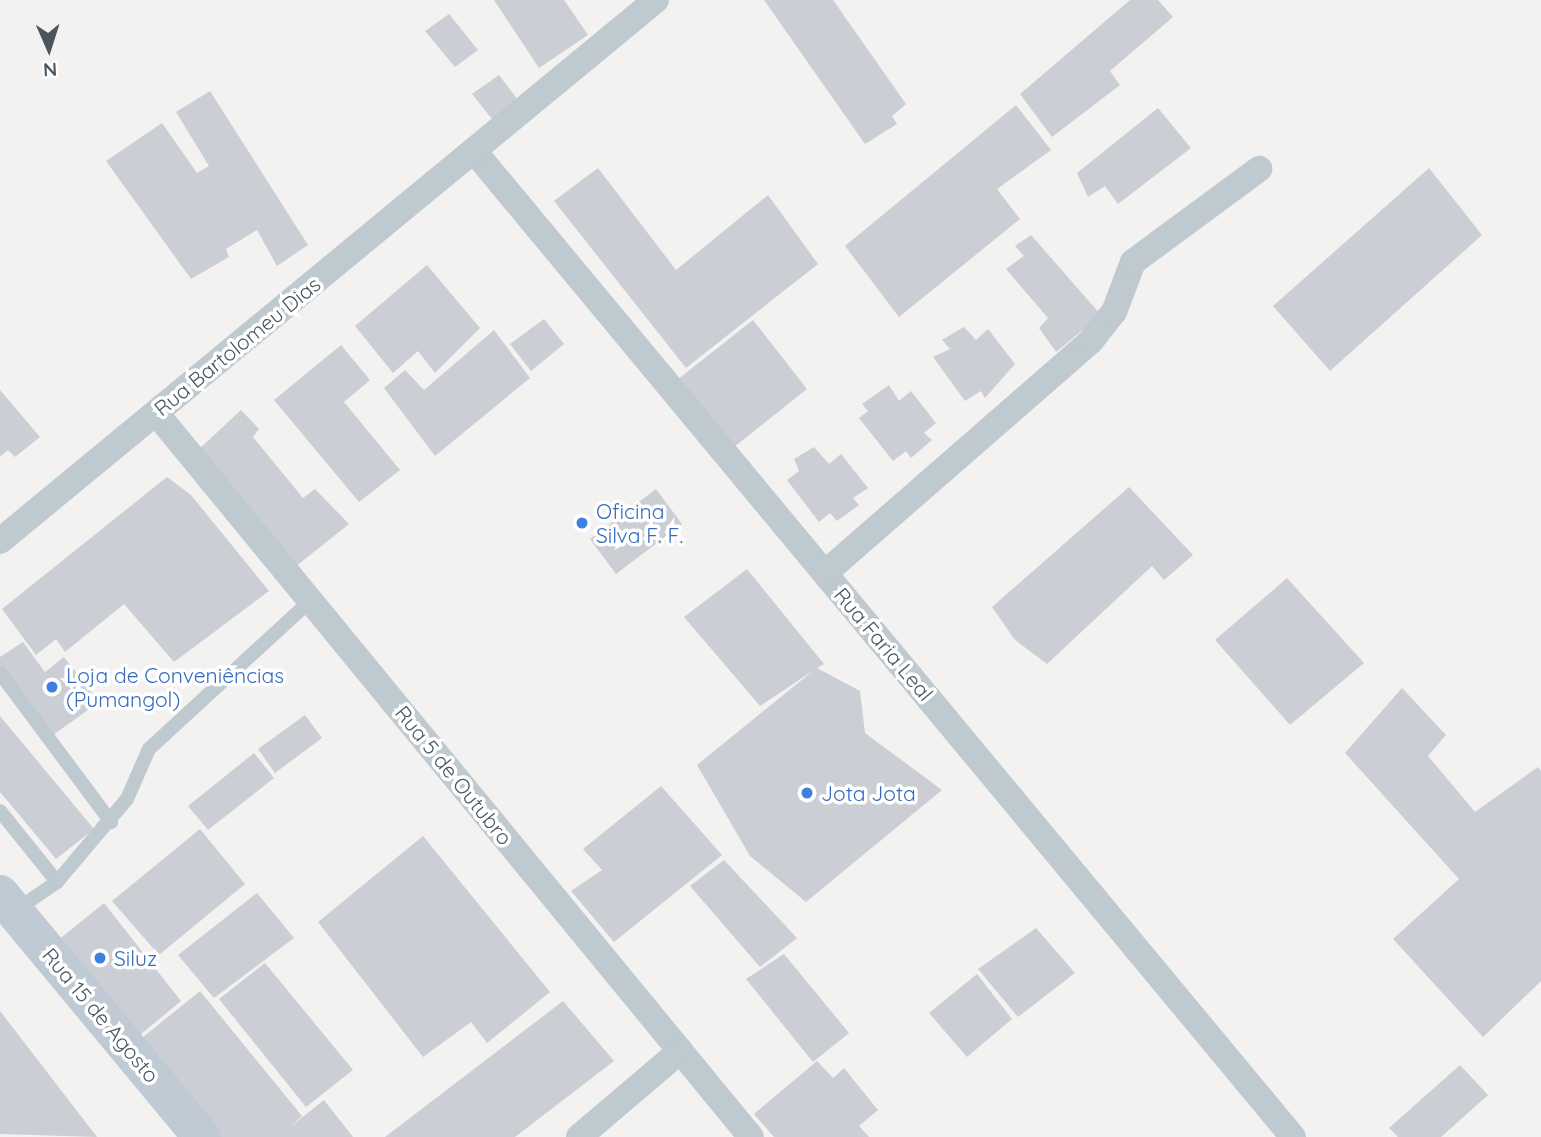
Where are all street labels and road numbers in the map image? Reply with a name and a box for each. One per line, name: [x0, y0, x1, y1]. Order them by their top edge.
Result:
street label: Rua Bartolomeu Dias: [149, 271, 325, 421]
street label: Rua Faria Leal: [829, 582, 939, 706]
street label: Rua 5 de Outubro: [390, 700, 518, 850]
street label: Rua 15 de Agosto: [37, 943, 165, 1087]

